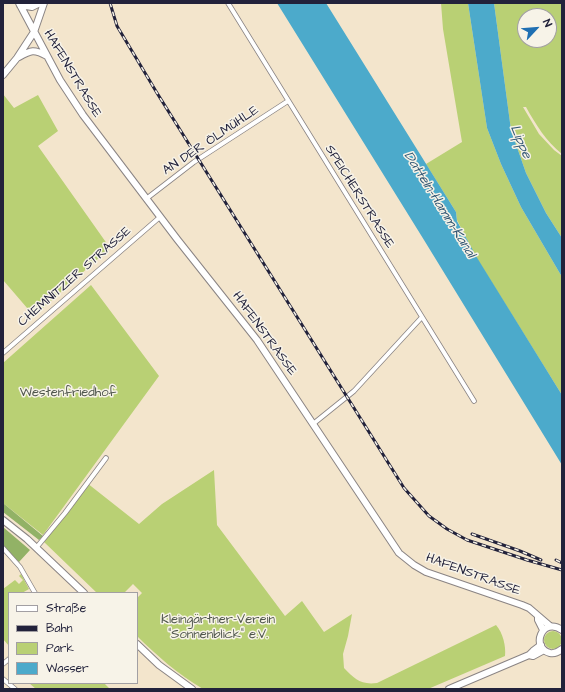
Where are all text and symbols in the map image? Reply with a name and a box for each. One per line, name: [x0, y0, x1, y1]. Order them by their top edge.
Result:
north arrow: [517, 8, 557, 48]
text: N: [539, 17, 556, 29]
street label: HAFENSTRASSE: [40, 27, 104, 121]
street label: AN DER ÖLMÜHLE: [160, 103, 262, 179]
water label: Lippe: [505, 123, 535, 161]
street label: SPEICHERSTRASSE: [321, 142, 397, 252]
water label: Datteln-Hamm-Kanal: [399, 149, 479, 261]
street label: CHEMNITZER STRASSE: [15, 224, 135, 330]
street label: HAFENSTRASSE: [228, 289, 300, 379]
park label: Westenfriedhof: [20, 385, 116, 401]
street label: HAFENSTRASSE: [424, 551, 522, 599]
legend: [8, 592, 138, 684]
text: Straße: [46, 600, 86, 617]
park label: Kleingärtner-Verein “Sonnenblick” e.V.: [161, 612, 275, 643]
text: Bahn: [46, 620, 73, 637]
text: Park: [46, 640, 74, 657]
text: Wasser: [46, 660, 89, 677]

